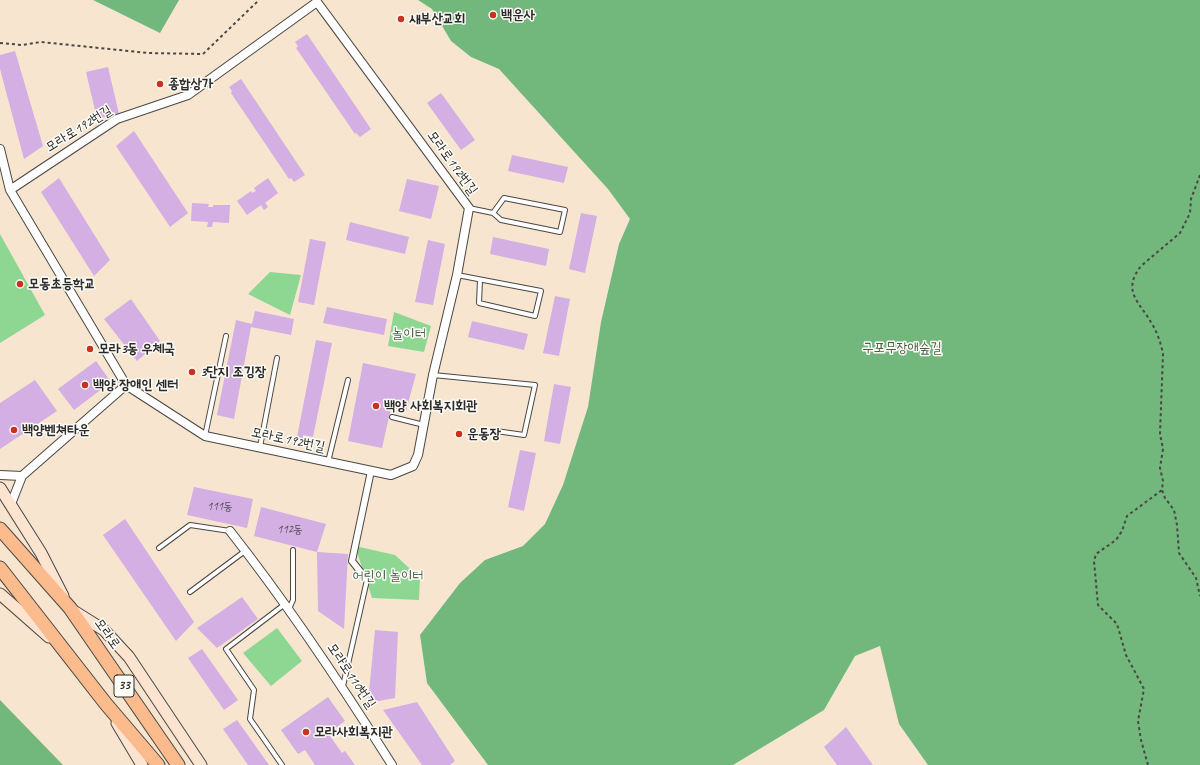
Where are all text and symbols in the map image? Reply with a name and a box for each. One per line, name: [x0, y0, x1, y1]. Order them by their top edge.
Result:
place label: 백운사: [501, 7, 535, 23]
marker: 백운사: [488, 10, 498, 20]
place label: 새부산교회: [409, 11, 465, 27]
marker: 새부산교회: [396, 14, 406, 24]
place label: 종합상가: [168, 76, 213, 92]
marker: 종합상가: [155, 79, 165, 89]
street label: 모라로192번길: [43, 102, 115, 156]
street label: 모라로192번길: [423, 128, 481, 198]
place label: 모동초등학교: [28, 276, 96, 292]
marker: 모동초등학교: [15, 279, 25, 289]
park label: 놀이터: [392, 326, 426, 342]
park label: 구포무장애숲길: [863, 340, 941, 356]
place label: 모라3동 우체국: [98, 341, 175, 357]
marker: 모라3동 우체국: [85, 344, 95, 354]
place label: 3단지 조깅장: [200, 364, 266, 380]
marker: 3단지 조깅장: [187, 367, 197, 377]
place label: 백양 장애인 센터: [93, 377, 179, 393]
marker: 백양 장애인 센터: [80, 380, 90, 390]
place label: 백양 사회복지회관: [384, 398, 478, 414]
marker: 백양 사회복지회관: [371, 401, 381, 411]
place label: 백양벤쳐타운: [22, 422, 90, 438]
street label: 모라로192번길: [249, 424, 327, 456]
marker: 백양벤쳐타운: [9, 425, 19, 435]
place label: 운동장: [467, 426, 501, 442]
marker: 운동장: [454, 429, 464, 439]
house number: 111동: [207, 500, 233, 514]
house number: 112동: [277, 523, 303, 537]
park label: 어린이 놀이터: [353, 568, 423, 584]
street label: 모라로: [90, 615, 124, 653]
street label: 모라로110번길: [323, 640, 379, 712]
road number: 33: [114, 675, 134, 697]
place label: 모라사회복지관: [314, 724, 393, 740]
marker: 모라사회복지관: [301, 727, 311, 737]

